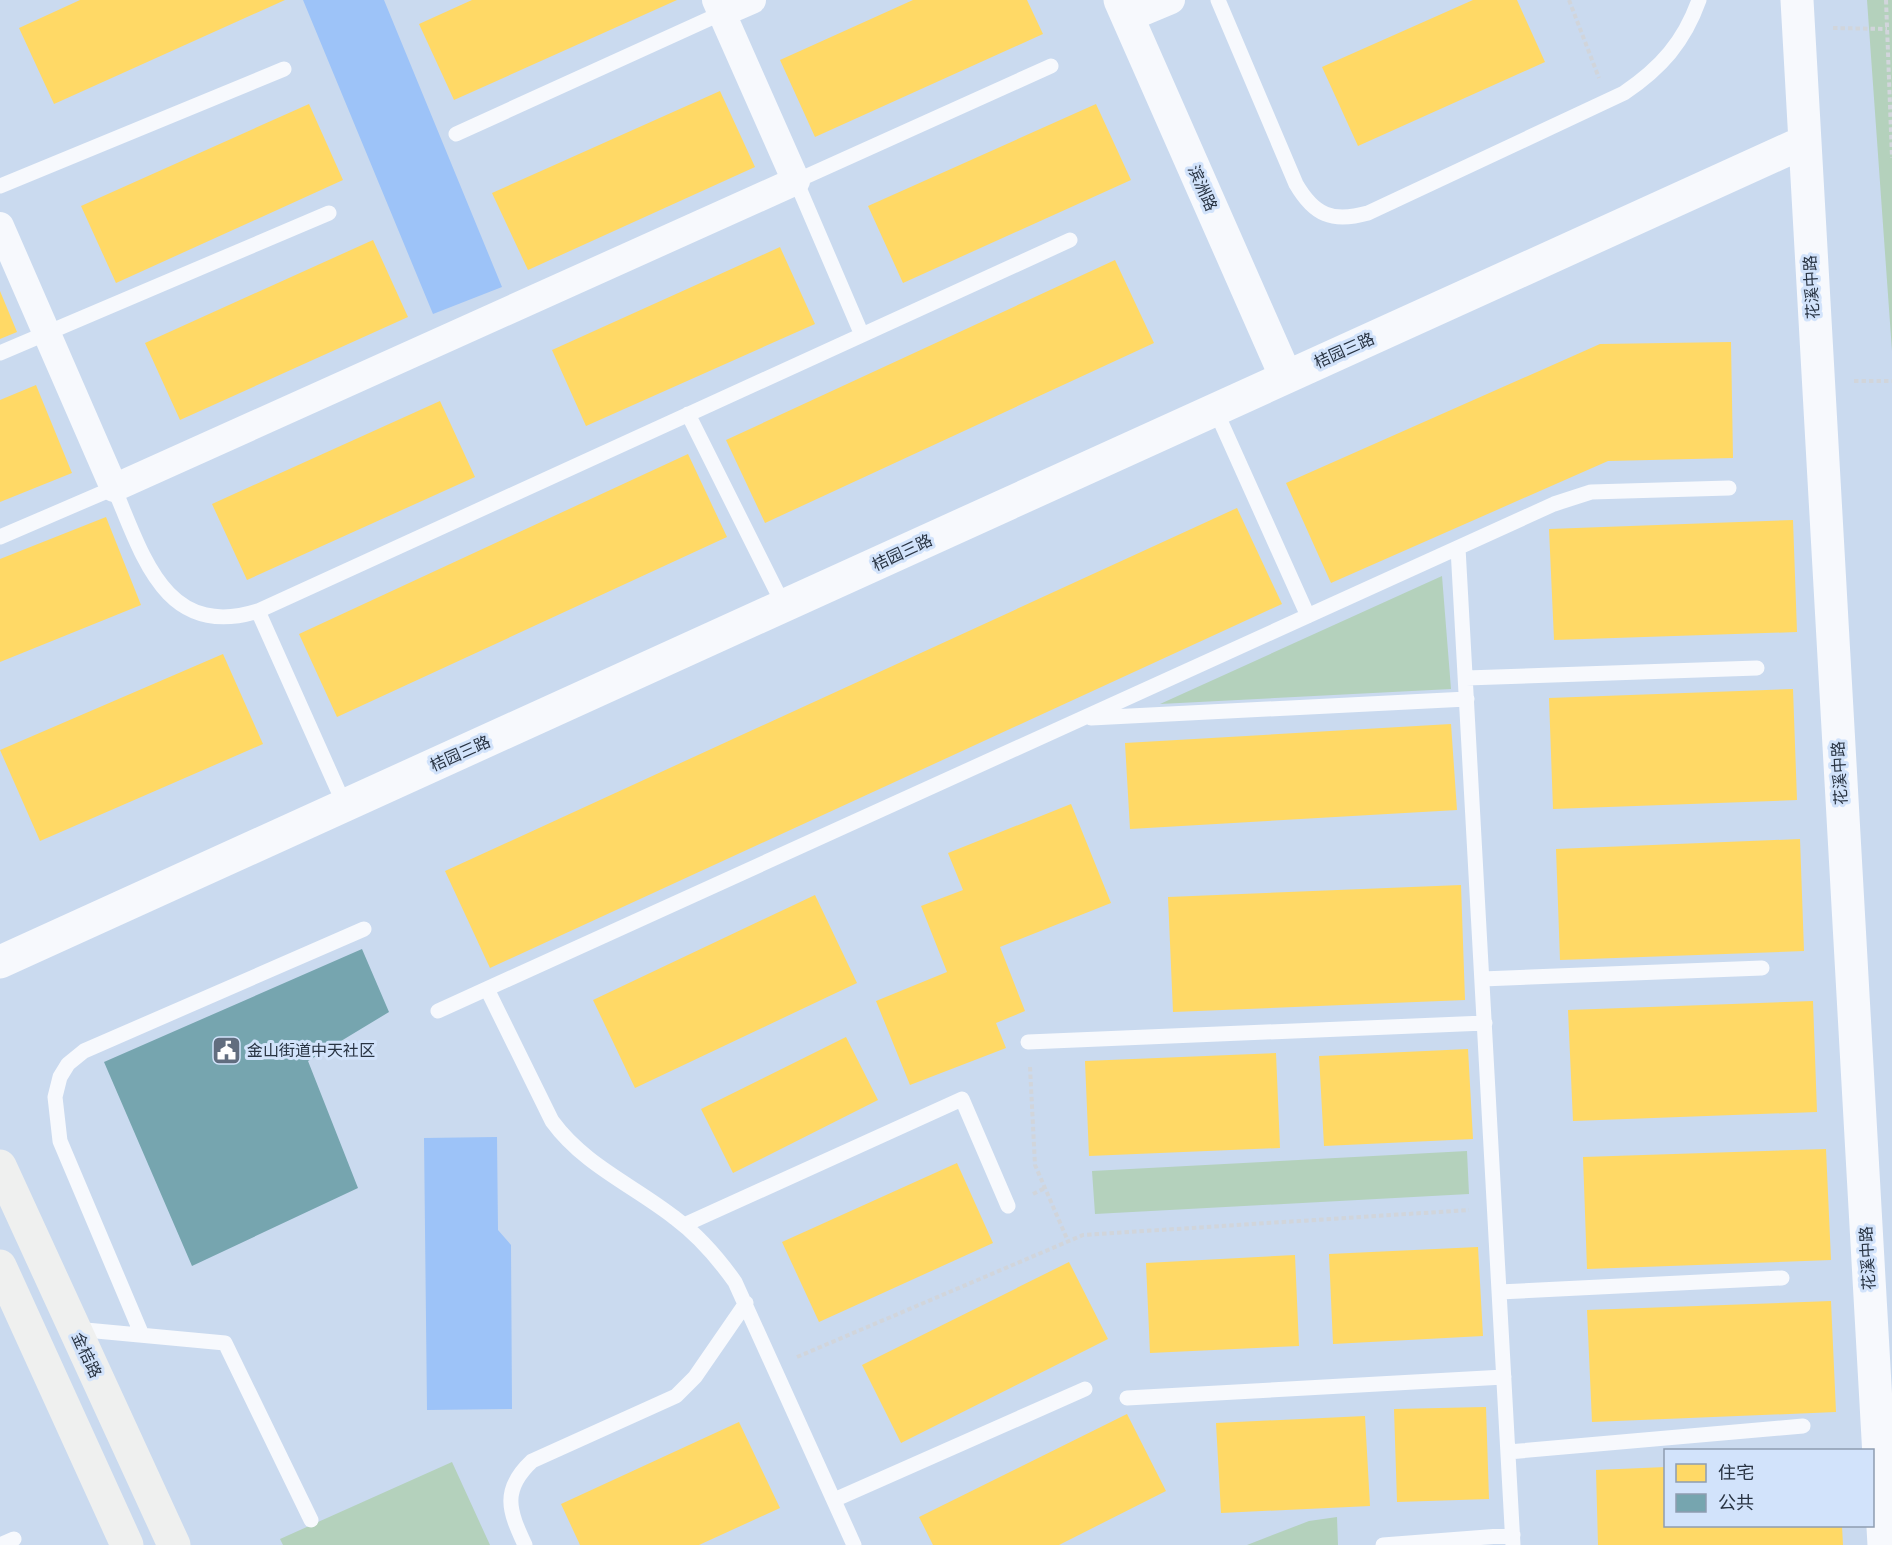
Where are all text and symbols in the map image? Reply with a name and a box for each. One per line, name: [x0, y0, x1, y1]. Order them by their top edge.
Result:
street label: 滨洲路: [1182, 162, 1223, 215]
street label: 花溪中路: [1798, 254, 1825, 320]
street label: 桔园三路: [1310, 327, 1378, 374]
street label: 桔园三路: [868, 529, 936, 576]
street label: 桔园三路: [426, 730, 494, 777]
street label: 花溪中路: [1826, 740, 1853, 806]
public building icon: 金山街道中天社区: [210, 1034, 242, 1066]
place label: 金山街道中天社区: [247, 1039, 375, 1062]
street label: 花溪中路: [1854, 1225, 1881, 1291]
street label: 金桔路: [66, 1329, 107, 1382]
legend: [1664, 1449, 1874, 1527]
text: 住宅: [1718, 1460, 1754, 1486]
text: 公共: [1718, 1490, 1754, 1516]

